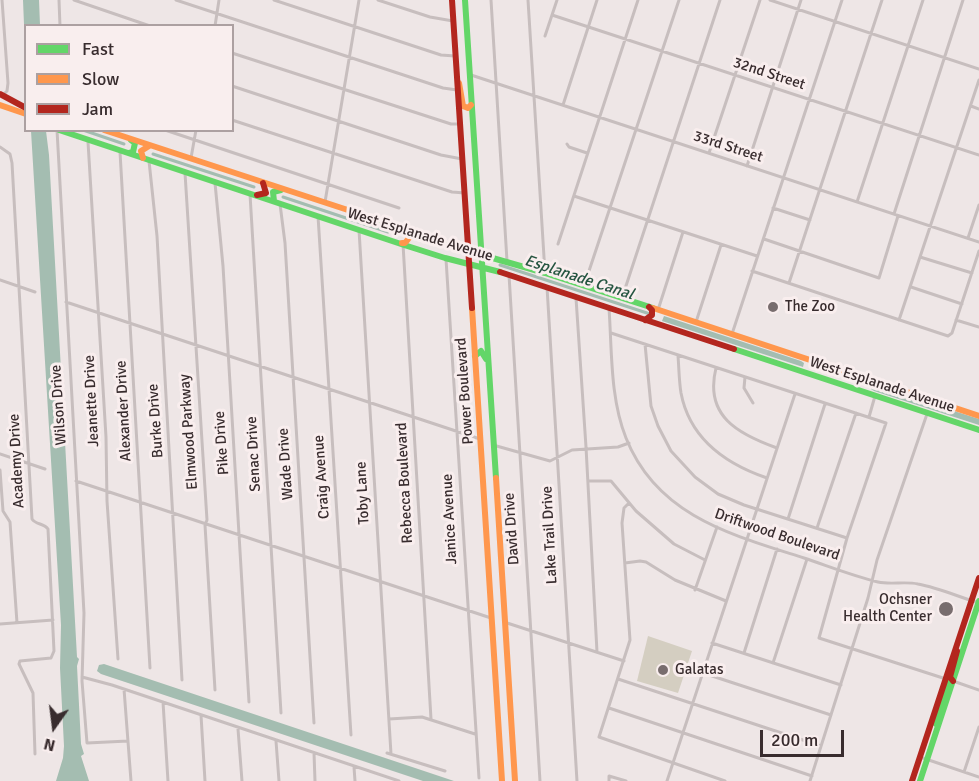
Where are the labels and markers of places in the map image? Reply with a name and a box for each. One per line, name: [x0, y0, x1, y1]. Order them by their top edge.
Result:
place label: The Zoo: [785, 298, 835, 316]
marker: The Zoo: [766, 300, 780, 314]
place label: Ochsner Health Center: [843, 591, 932, 626]
marker: Ochsner Health Center: [937, 600, 955, 618]
place label: Galatas: [675, 661, 724, 679]
marker: Galatas: [656, 663, 670, 677]

